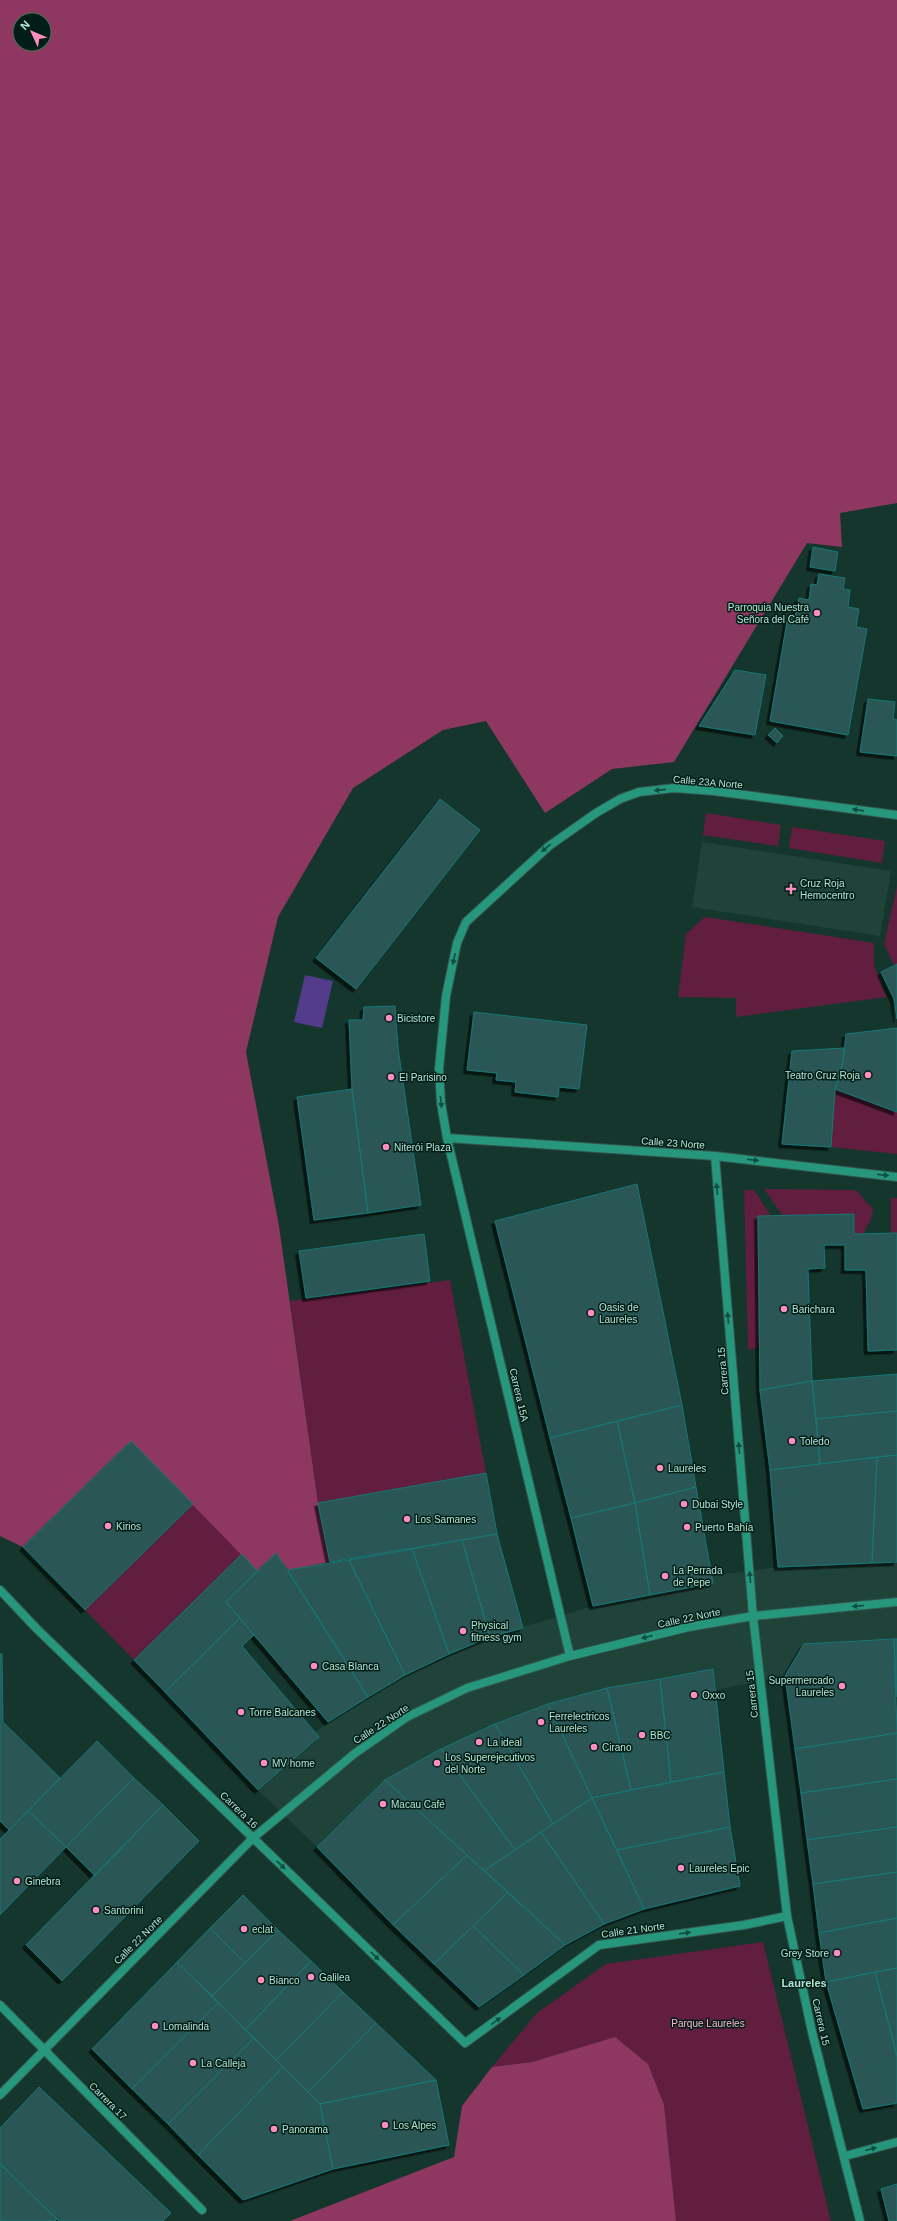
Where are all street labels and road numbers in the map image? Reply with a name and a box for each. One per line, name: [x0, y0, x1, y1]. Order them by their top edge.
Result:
street label: Calle 23A Norte: [673, 773, 744, 791]
street label: Calle 23 Norte: [641, 1135, 706, 1151]
street label: Carrera 15: [715, 1346, 731, 1395]
street label: Carrera 15A: [508, 1367, 531, 1423]
street label: Calle 22 Norte: [657, 1606, 722, 1630]
street label: Carrera 15: [744, 1669, 760, 1718]
street label: Calle 22 Norte: [351, 1702, 411, 1746]
street label: Carrera 16: [218, 1789, 260, 1831]
street label: Calle 22 Norte: [112, 1913, 165, 1966]
street label: Calle 21 Norte: [601, 1920, 666, 1940]
street label: Carrera 15: [810, 1997, 832, 2047]
street label: Carrera 17: [87, 2080, 129, 2122]

